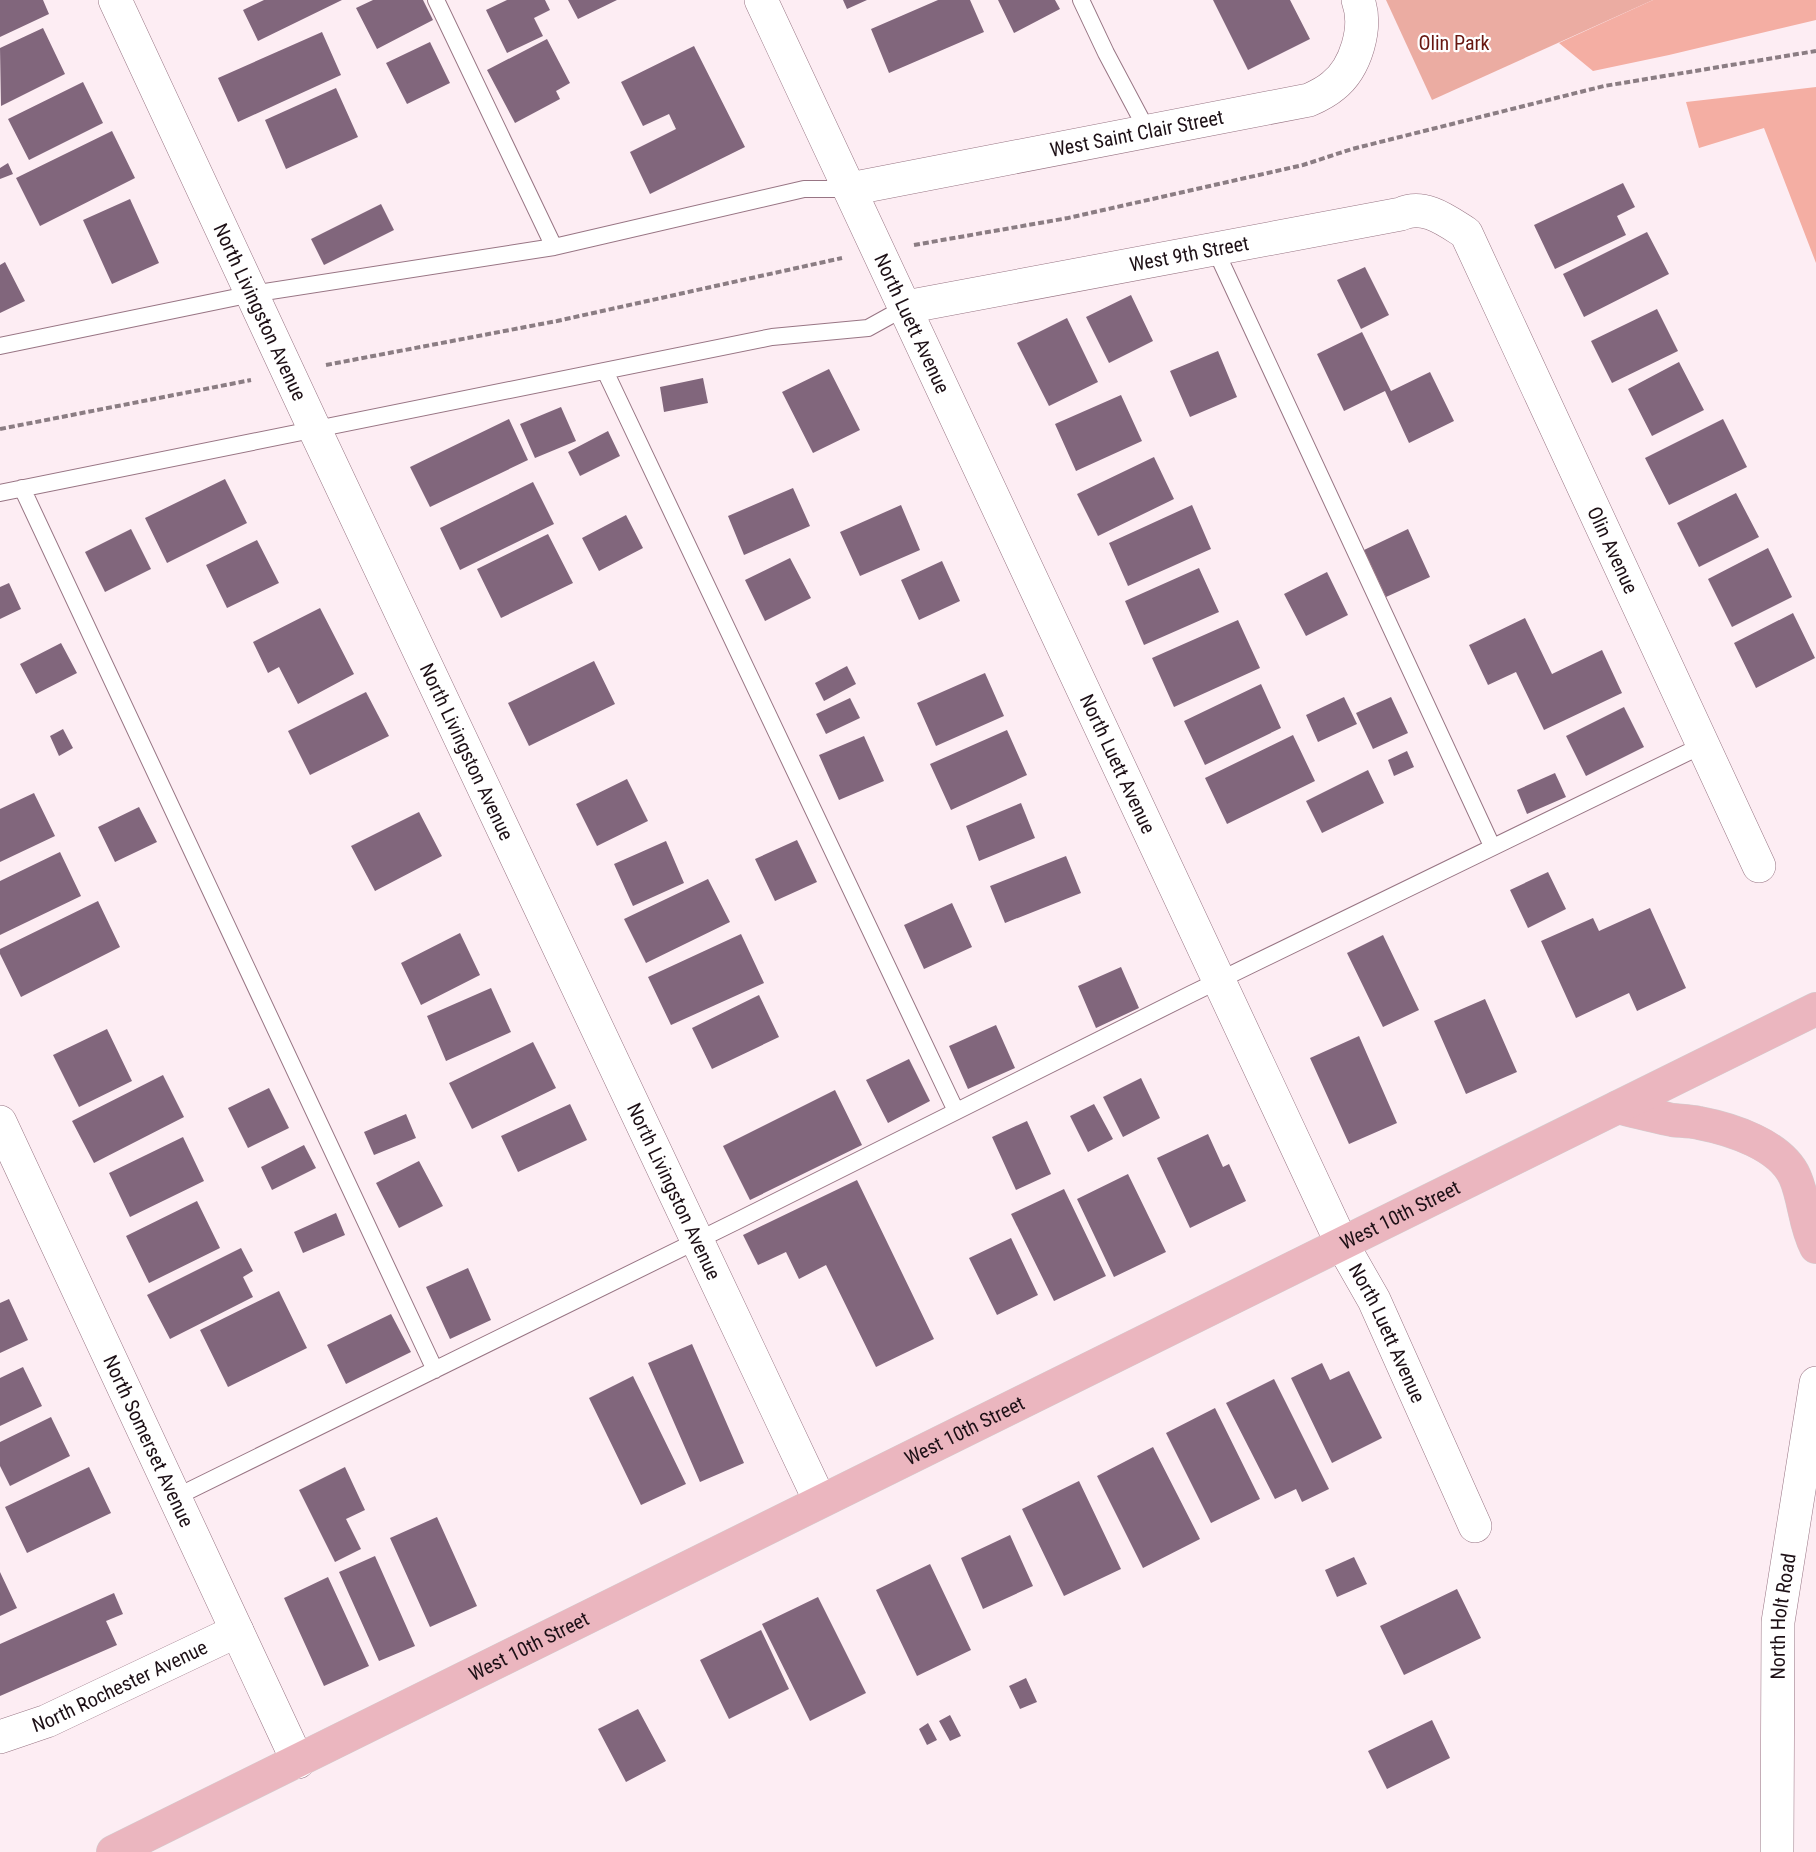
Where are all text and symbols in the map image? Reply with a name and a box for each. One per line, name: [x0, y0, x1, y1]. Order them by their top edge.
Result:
park label: Olin Park: [1418, 31, 1490, 55]
street label: West Saint Clair Street: [1048, 105, 1226, 162]
street label: North Livingston Avenue: [209, 219, 312, 404]
street label: West 9th Street: [1127, 231, 1251, 277]
street label: North Luett Avenue: [869, 250, 955, 397]
street label: Olin Avenue: [1582, 503, 1643, 597]
street label: North Livingston Avenue: [415, 659, 519, 844]
street label: North Luett Avenue: [1075, 690, 1161, 837]
street label: North Livingston Avenue: [622, 1099, 726, 1284]
street label: West 10th Street: [1336, 1175, 1464, 1255]
street label: North Luett Avenue: [1344, 1259, 1430, 1406]
street label: North Somerset Avenue: [98, 1351, 199, 1531]
street label: West 10th Street: [900, 1391, 1028, 1470]
street label: North Holt Road: [1766, 1551, 1801, 1680]
street label: West 10th Street: [465, 1606, 593, 1686]
street label: North Rochester Avenue: [29, 1635, 211, 1737]

